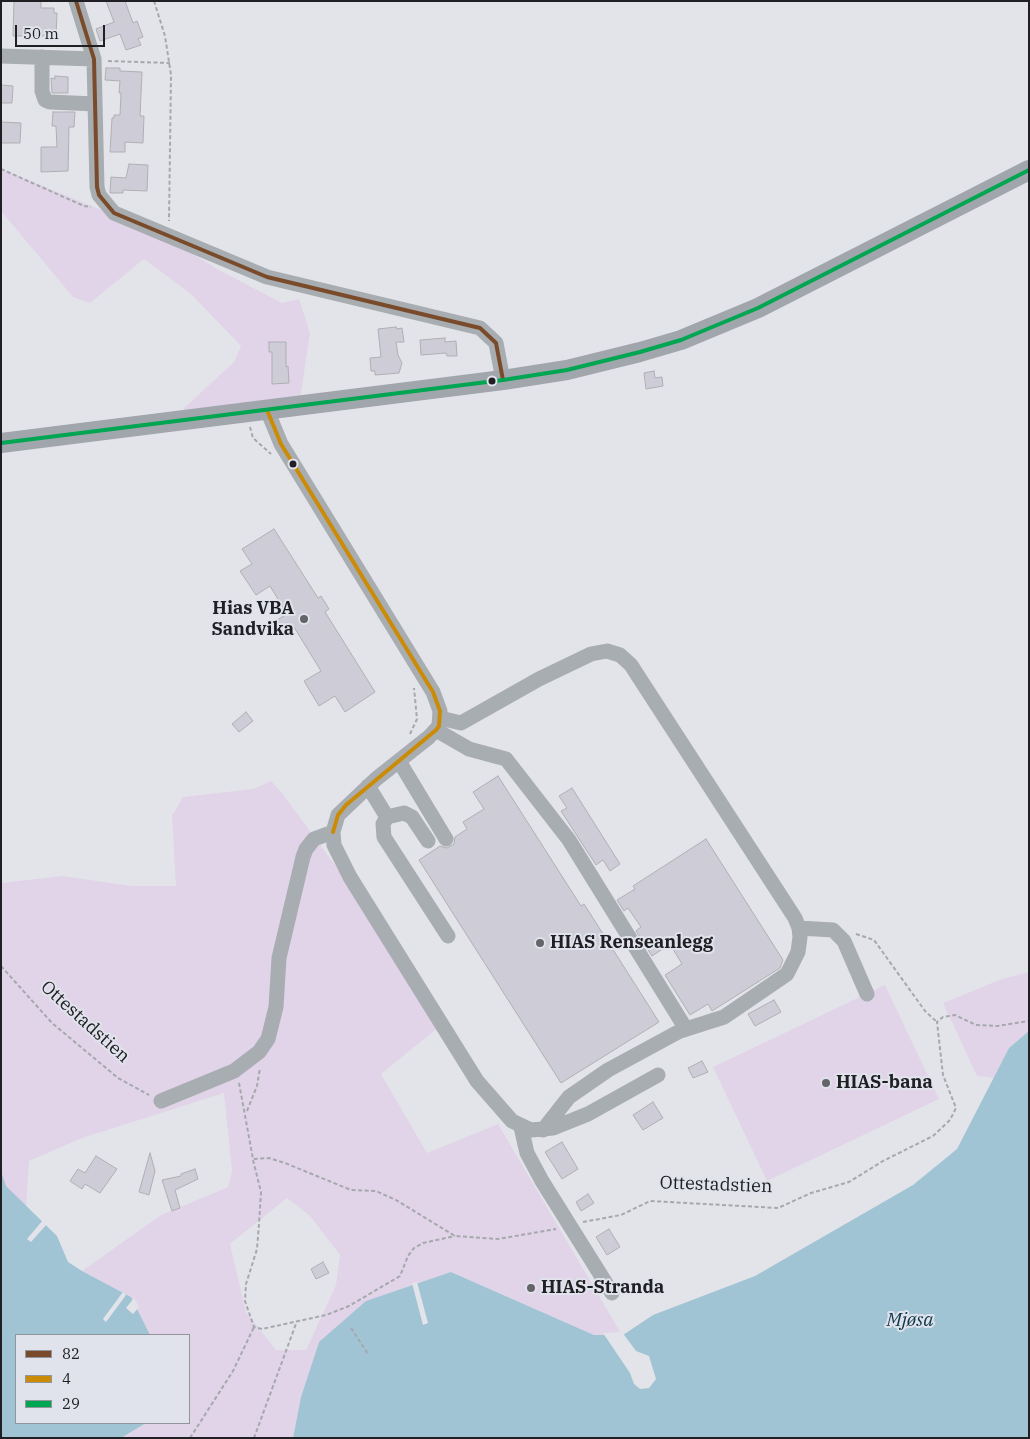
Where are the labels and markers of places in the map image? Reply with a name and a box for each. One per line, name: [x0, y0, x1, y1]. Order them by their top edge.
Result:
unlabelled marker: [487, 376, 497, 386]
unlabelled marker: [288, 459, 298, 469]
place label: Hias VBA Sandvika: [211, 598, 294, 640]
marker: Hias VBA Sandvika: [298, 613, 310, 625]
place label: HIAS Renseanlegg: [550, 932, 713, 954]
marker: HIAS Renseanlegg: [534, 937, 546, 949]
place label: HIAS-bana: [836, 1072, 933, 1094]
marker: HIAS-bana: [820, 1077, 832, 1089]
place label: HIAS-Stranda: [541, 1277, 664, 1299]
marker: HIAS-Stranda: [525, 1282, 537, 1294]

